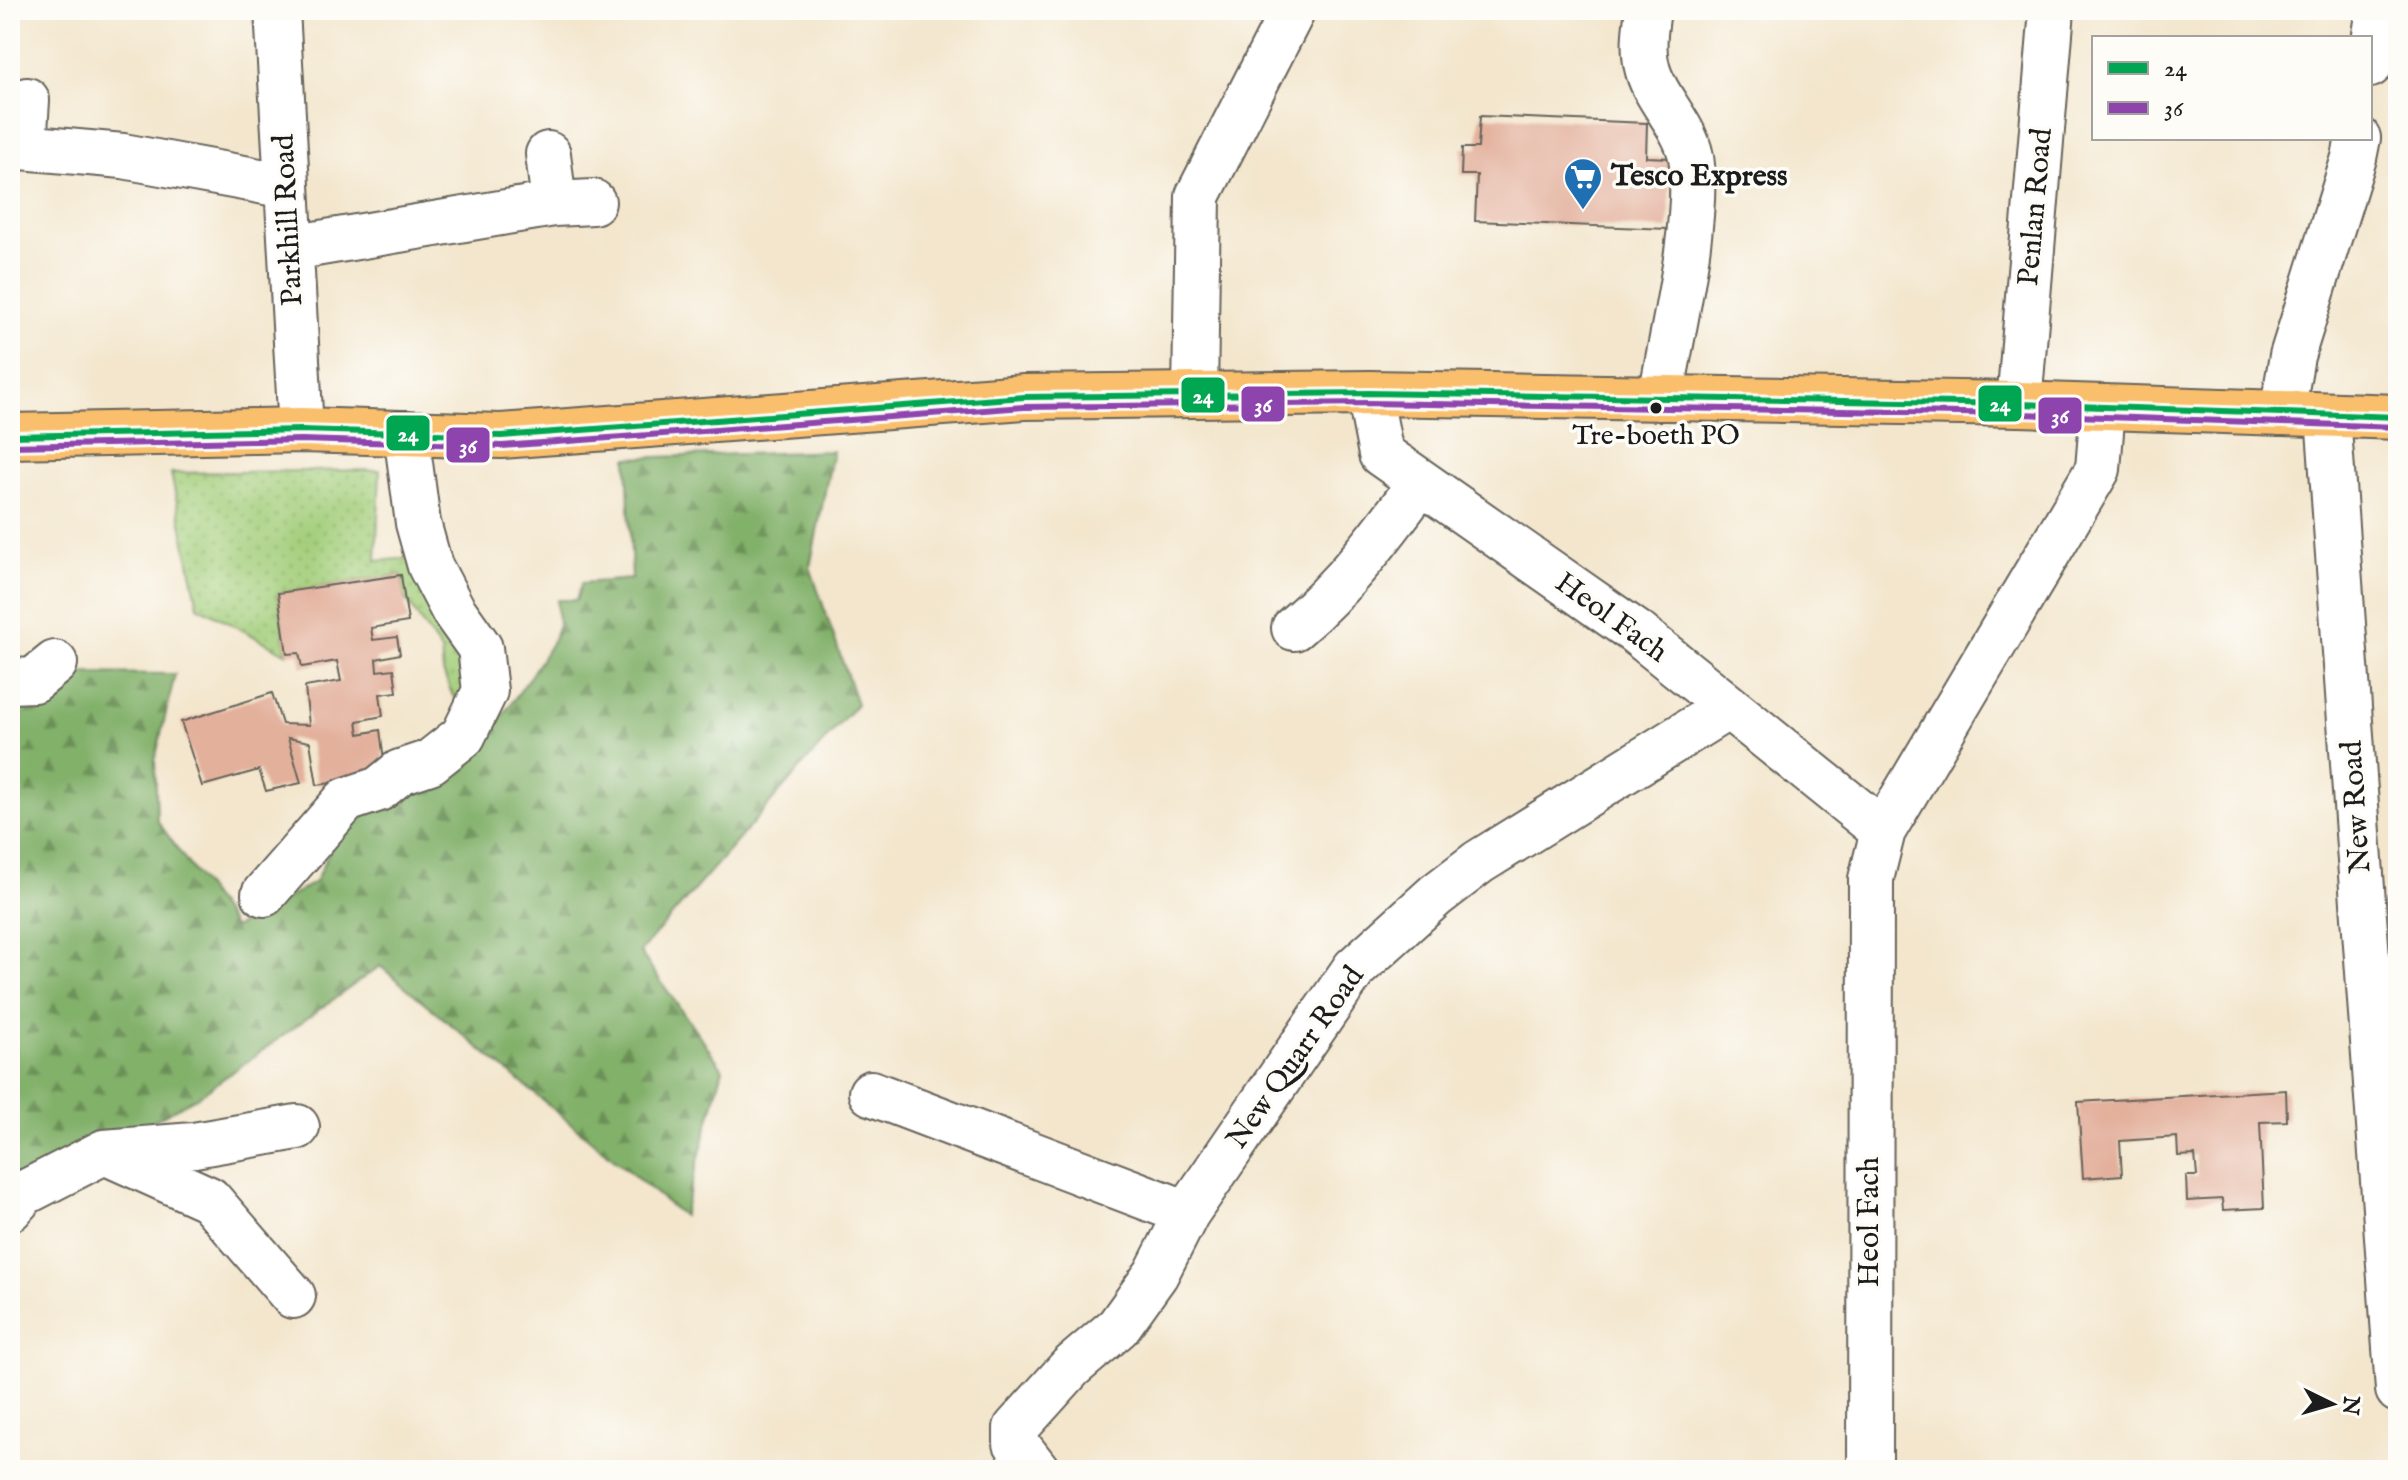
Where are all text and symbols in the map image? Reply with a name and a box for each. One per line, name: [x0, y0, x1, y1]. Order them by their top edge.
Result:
legend: [2092, 36, 2372, 140]
text: 24: [2164, 54, 2187, 85]
text: 36: [2164, 94, 2184, 125]
street label: Penlan Road: [2010, 126, 2062, 287]
street label: Parkhill Road: [265, 132, 312, 307]
supermarket icon: Tesco Express: [1562, 156, 1604, 211]
place label: Tesco Express: [1610, 158, 1788, 196]
line badge: 24: [1180, 376, 1226, 414]
text: 24: [1192, 383, 1215, 411]
line badge: 24: [1977, 384, 2023, 423]
line badge: 36: [1240, 385, 1286, 423]
text: 24: [1989, 391, 2012, 419]
text: 36: [1254, 392, 1273, 420]
line badge: 36: [2037, 396, 2083, 435]
marker: Tre-boeth PO: [1648, 400, 1664, 416]
text: 36: [2051, 403, 2070, 431]
line badge: 24: [385, 414, 431, 452]
place label: Tre-boeth PO: [1572, 419, 1740, 454]
text: 24: [397, 421, 420, 449]
line badge: 36: [445, 426, 491, 464]
text: 36: [459, 433, 478, 461]
street label: Heol Fach: [1547, 564, 1675, 672]
street label: New Road: [2333, 738, 2381, 875]
street label: New Quarr Road: [1219, 958, 1374, 1157]
street label: Heol Fach: [1851, 1157, 1889, 1287]
north arrow: [2292, 1364, 2372, 1444]
text: N: [2335, 1394, 2365, 1416]

